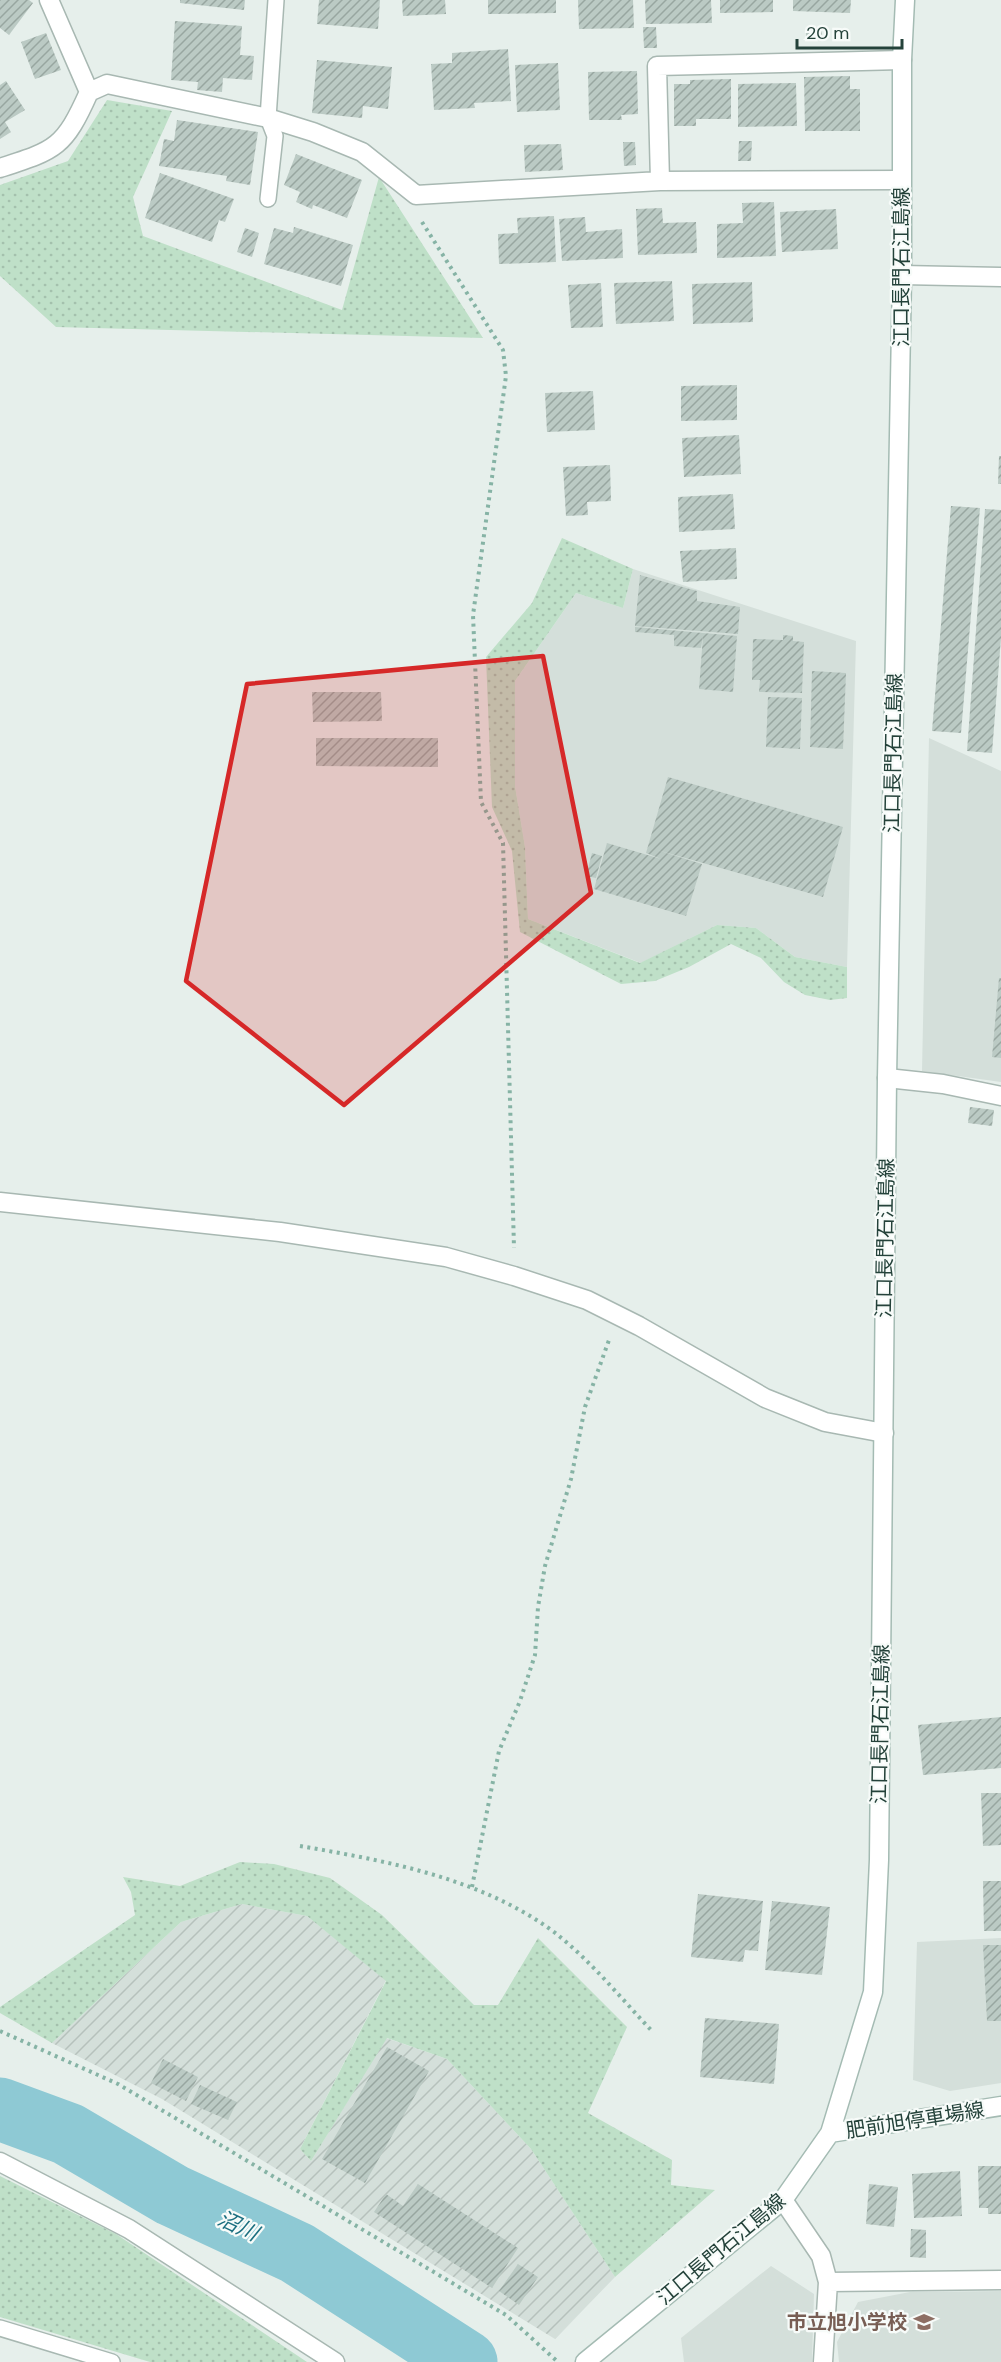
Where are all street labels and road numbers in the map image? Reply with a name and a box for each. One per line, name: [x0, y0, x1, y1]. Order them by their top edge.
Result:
street label: 江口長門石江島線: [888, 187, 914, 347]
street label: 江口長門石江島線: [879, 673, 907, 833]
street label: 江口長門石江島線: [871, 1158, 899, 1318]
street label: 江口長門石江島線: [866, 1644, 894, 1804]
street label: 肥前旭停車場線: [844, 2096, 986, 2144]
street label: 江口長門石江島線: [651, 2188, 791, 2310]

